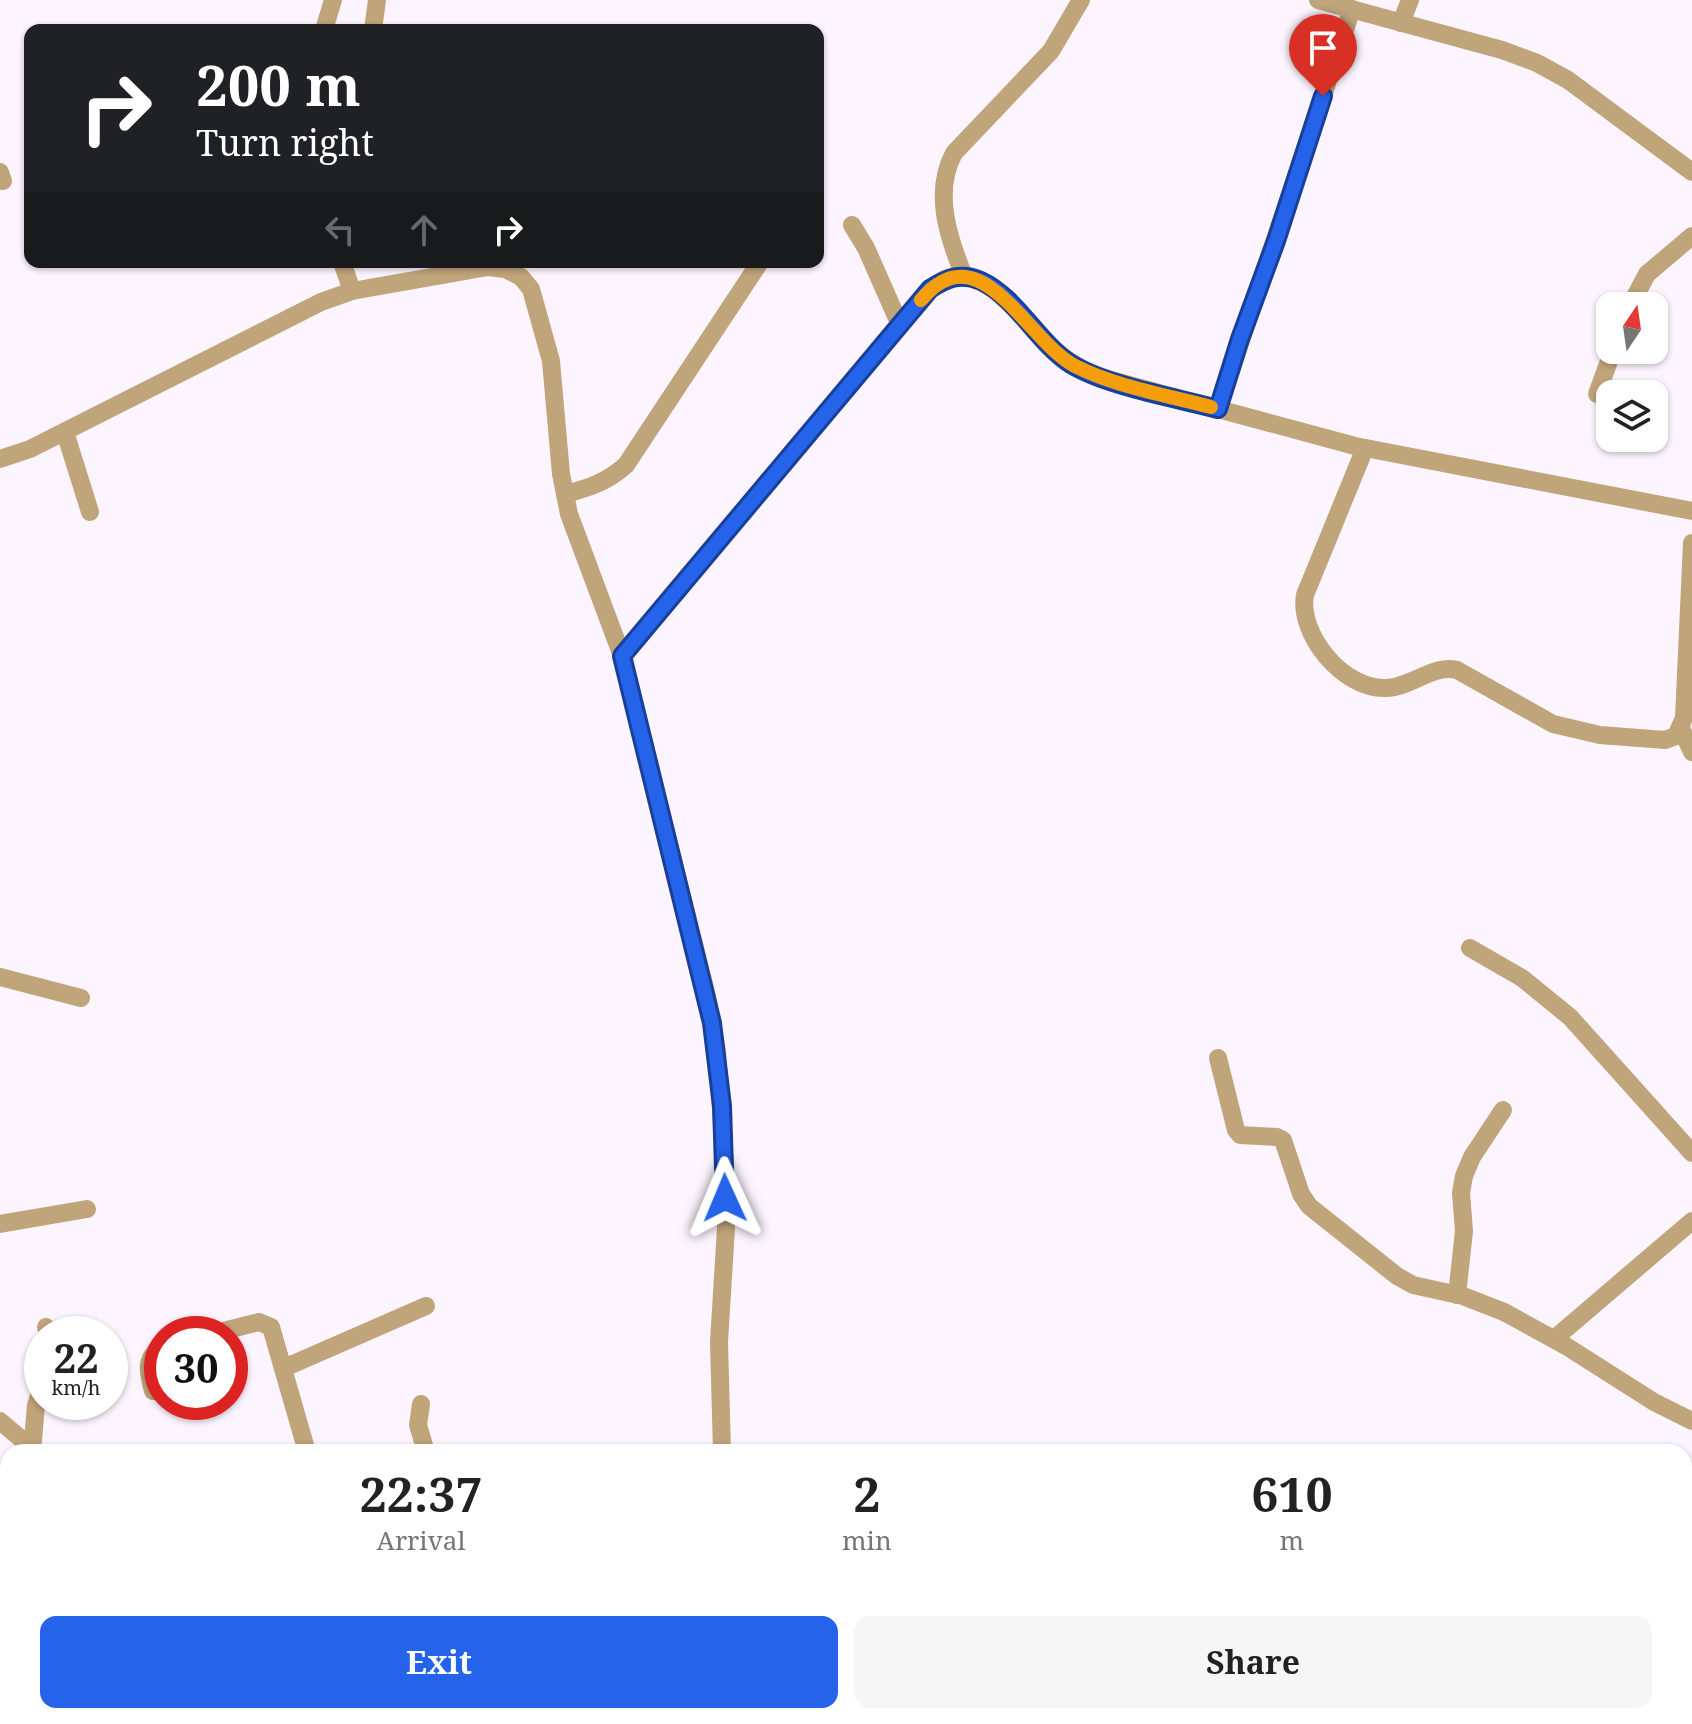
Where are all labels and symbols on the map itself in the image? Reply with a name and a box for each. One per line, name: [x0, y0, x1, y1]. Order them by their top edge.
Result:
pin: [1289, 14.0, 1357, 96]
north arrow: [1596, 292, 1668, 364]
position arrow: [683, 1156, 767, 1240]
speed limit sign: 30: [144, 1316, 248, 1420]

